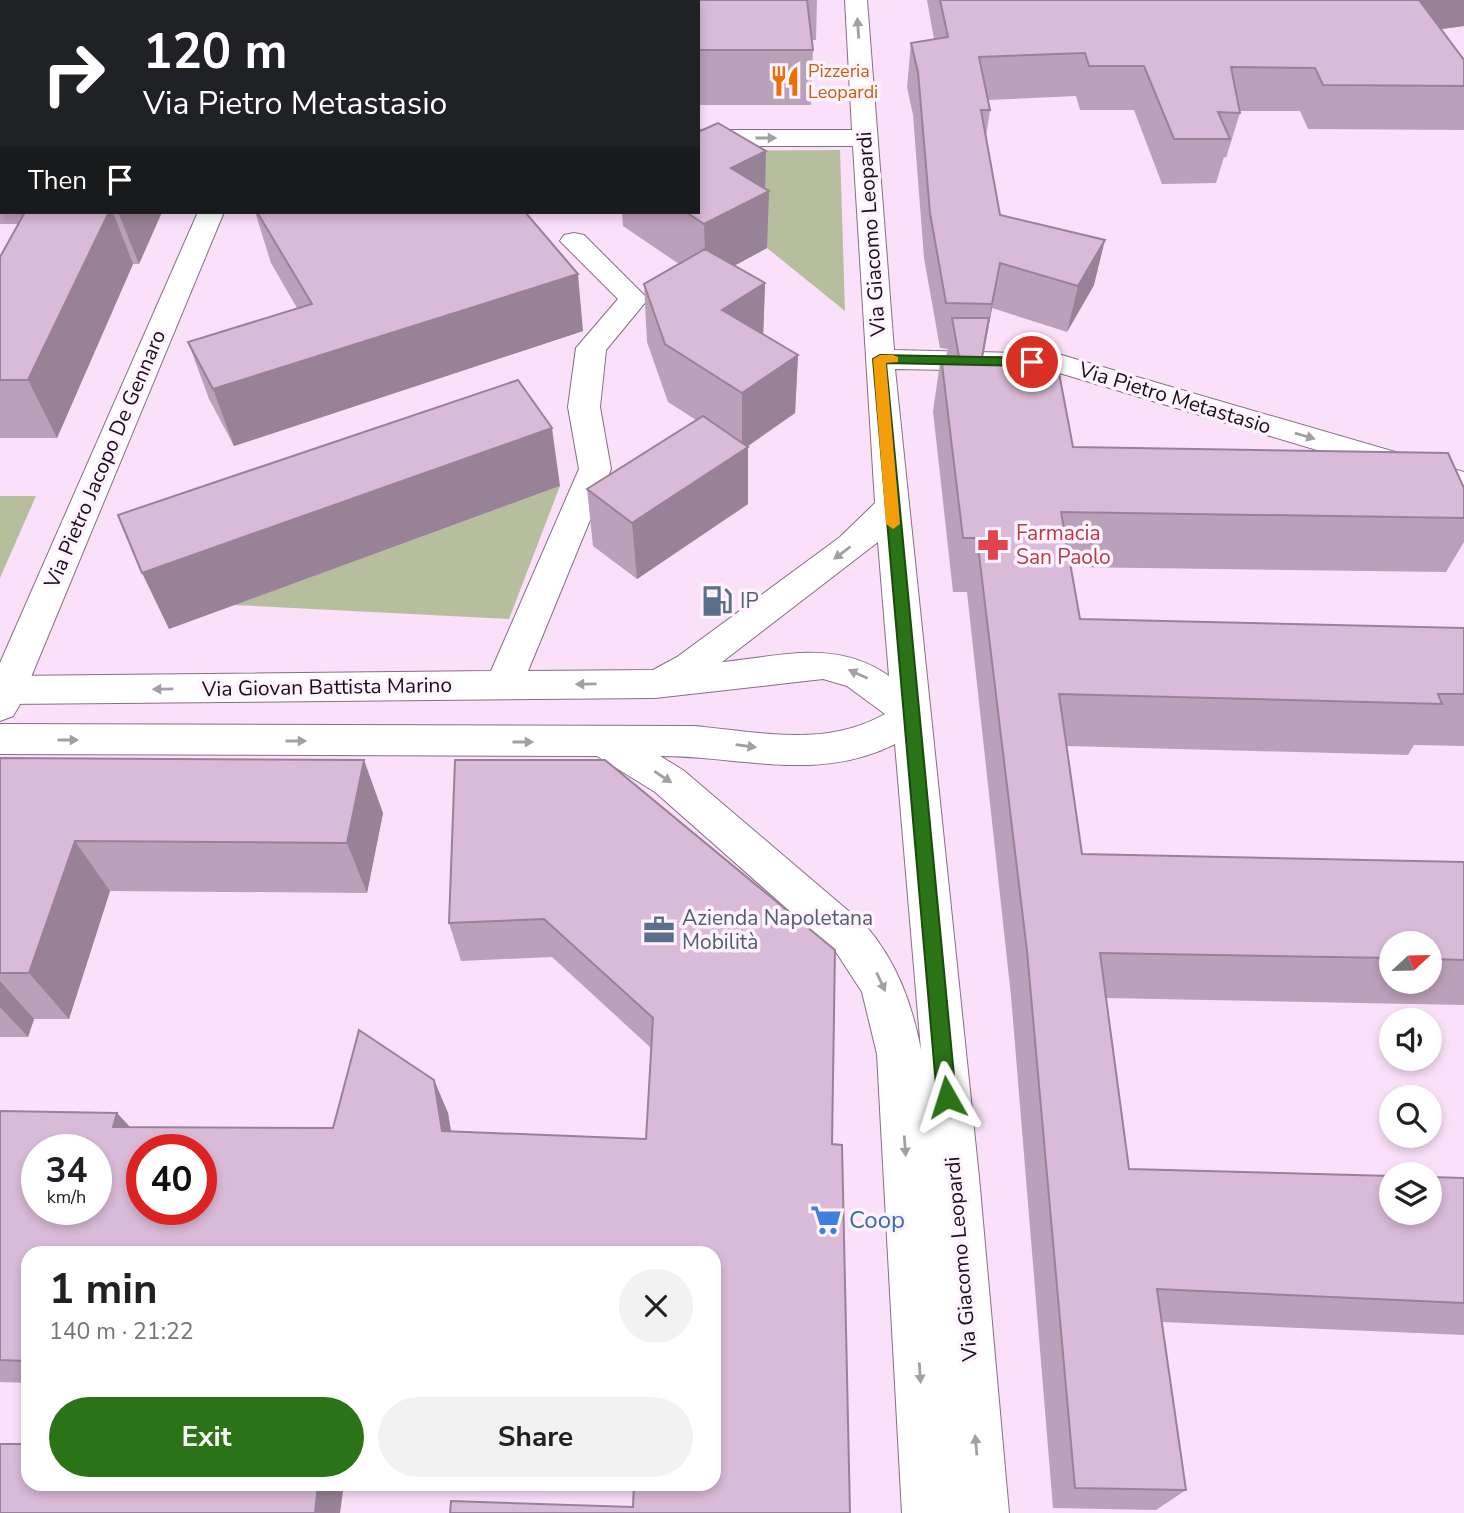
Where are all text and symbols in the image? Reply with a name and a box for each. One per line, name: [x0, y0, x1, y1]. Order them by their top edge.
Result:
one-way arrow: [852, 17, 863, 39]
text: 120 m: [143, 18, 287, 85]
icon: right: [28, 28, 119, 119]
place label: Pizzeria Leopardi: [808, 59, 878, 104]
restaurant icon: Pizzeria Leopardi: [768, 64, 802, 98]
text: Via Pietro Metastasio: [143, 82, 447, 125]
street label: Via Giacomo Leopardi: [850, 131, 892, 338]
one-way arrow: [756, 132, 778, 144]
icon: arrive: [101, 161, 139, 199]
text: Then: [28, 163, 87, 198]
street label: Via Pietro Jacopo De Gennaro: [37, 326, 172, 593]
pin: [1002, 332, 1062, 392]
icon: arrive: [1013, 343, 1051, 381]
street label: Via Pietro Metastasio: [1074, 355, 1275, 441]
one-way arrow: [1294, 432, 1315, 442]
place label: Farmacia San Paolo: [1016, 519, 1111, 571]
pharmacy icon: Farmacia San Paolo: [976, 528, 1010, 562]
one-way arrow: [834, 546, 852, 561]
fuel station icon: IP: [700, 584, 734, 618]
place label: IP: [740, 587, 759, 615]
one-way arrow: [848, 668, 868, 680]
street label: Via Giovan Battista Marino: [201, 671, 452, 703]
one-way arrow: [575, 678, 597, 690]
one-way arrow: [152, 684, 174, 695]
one-way arrow: [57, 734, 79, 746]
one-way arrow: [285, 735, 307, 747]
one-way arrow: [512, 736, 534, 747]
one-way arrow: [735, 740, 757, 751]
one-way arrow: [653, 771, 673, 784]
place label: Azienda Napoletana Mobilità: [682, 904, 873, 956]
office icon: Azienda Napoletana Mobilità: [642, 913, 676, 947]
north arrow: [1379, 931, 1442, 994]
map controls: [1379, 931, 1442, 1225]
one-way arrow: [875, 972, 886, 992]
button: sound: [1379, 1008, 1442, 1071]
position arrow: [910, 1060, 984, 1134]
button: search: [1379, 1085, 1442, 1148]
speed limit sign: 40: [126, 1134, 217, 1225]
one-way arrow: [900, 1136, 911, 1158]
text: 34: [45, 1147, 88, 1194]
street label: Via Giacomo Leopardi: [938, 1155, 984, 1364]
button: layers: [1379, 1162, 1442, 1225]
text: km/h: [47, 1185, 86, 1209]
supermarket icon: Coop: [809, 1203, 843, 1237]
place label: Coop: [849, 1204, 905, 1236]
text: 1 min: [49, 1261, 158, 1318]
button: close: [619, 1269, 693, 1343]
text: 140 m · 21:22: [49, 1316, 194, 1347]
one-way arrow: [915, 1363, 926, 1385]
button: Exit: [49, 1397, 364, 1477]
button: Share: [378, 1397, 693, 1477]
one-way arrow: [970, 1434, 981, 1456]

